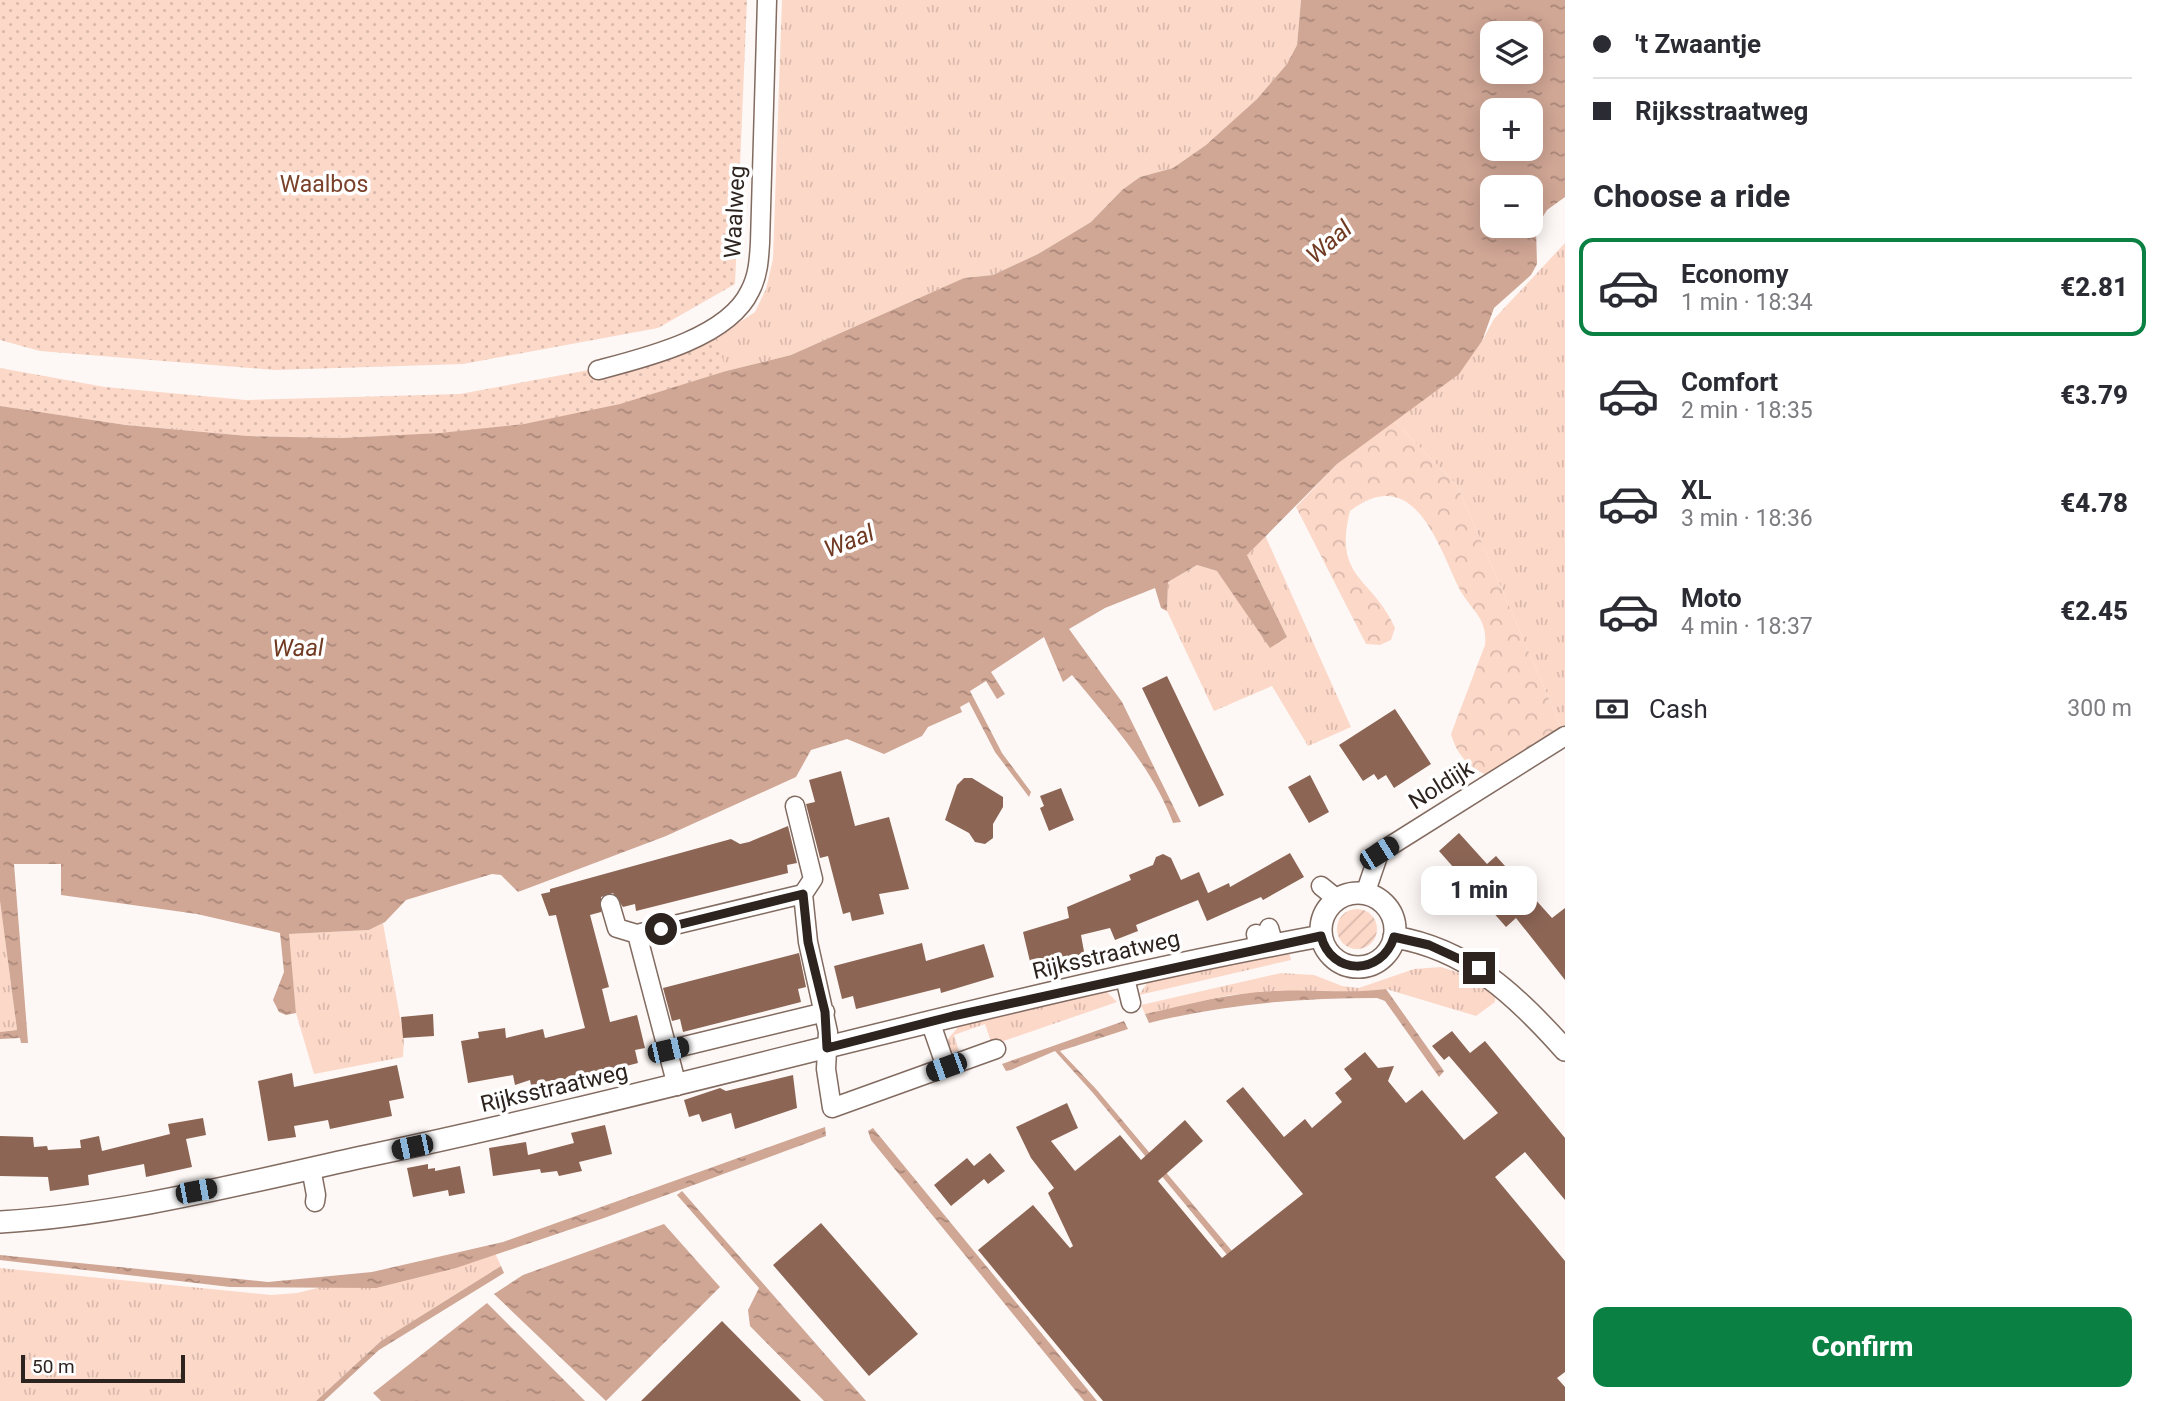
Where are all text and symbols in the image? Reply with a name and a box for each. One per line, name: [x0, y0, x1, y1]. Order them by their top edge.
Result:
map controls: [1480, 21, 1543, 238]
button: layers: [1480, 21, 1543, 84]
text: 't Zwaantje: [1635, 29, 1761, 59]
text: Rijksstraatweg: [1635, 96, 1808, 126]
button: +: [1480, 98, 1543, 161]
street label: Waalweg: [719, 165, 751, 259]
park label: Waalbos: [280, 171, 368, 198]
button: −: [1480, 175, 1543, 238]
text: Choose a ride: [1593, 177, 1790, 215]
water label: Waal: [1300, 214, 1358, 269]
icon: car: [1597, 256, 1660, 319]
text: Economy: [1681, 259, 1788, 289]
text: €2.81: [2060, 272, 2128, 302]
text: 1 min · 18:34: [1681, 289, 1813, 316]
icon: car: [1597, 364, 1660, 427]
text: Comfort: [1681, 367, 1778, 397]
text: €3.79: [2060, 380, 2128, 410]
text: 2 min · 18:35: [1681, 397, 1813, 424]
icon: car: [1597, 472, 1660, 535]
text: XL: [1681, 475, 1712, 505]
text: €4.78: [2060, 488, 2128, 518]
text: 3 min · 18:36: [1681, 505, 1813, 532]
water label: Waal: [820, 519, 878, 563]
icon: car: [1597, 580, 1660, 643]
text: Moto: [1681, 583, 1742, 613]
text: €2.45: [2060, 596, 2128, 626]
text: 4 min · 18:37: [1681, 613, 1813, 640]
water label: Waal: [272, 634, 324, 662]
icon: cash: [1593, 690, 1631, 728]
text: Cash: [1649, 694, 1708, 724]
text: 300 m: [2067, 695, 2132, 722]
street label: Noldijk: [1404, 755, 1478, 815]
car: [1356, 833, 1403, 873]
callout: 1 min: [1421, 866, 1537, 916]
text: 1 min: [1450, 877, 1508, 904]
route start: [645, 913, 677, 945]
street label: Rijksstraatweg: [1030, 925, 1182, 985]
route end: [1463, 952, 1495, 984]
car: [646, 1035, 691, 1065]
car: [923, 1050, 970, 1084]
street label: Rijksstraatweg: [478, 1058, 630, 1118]
car: [390, 1132, 435, 1162]
car: [174, 1177, 219, 1205]
button: Confirm: [1593, 1307, 2132, 1387]
scale bar: [21, 1352, 186, 1384]
text: 50 m: [32, 1355, 75, 1378]

